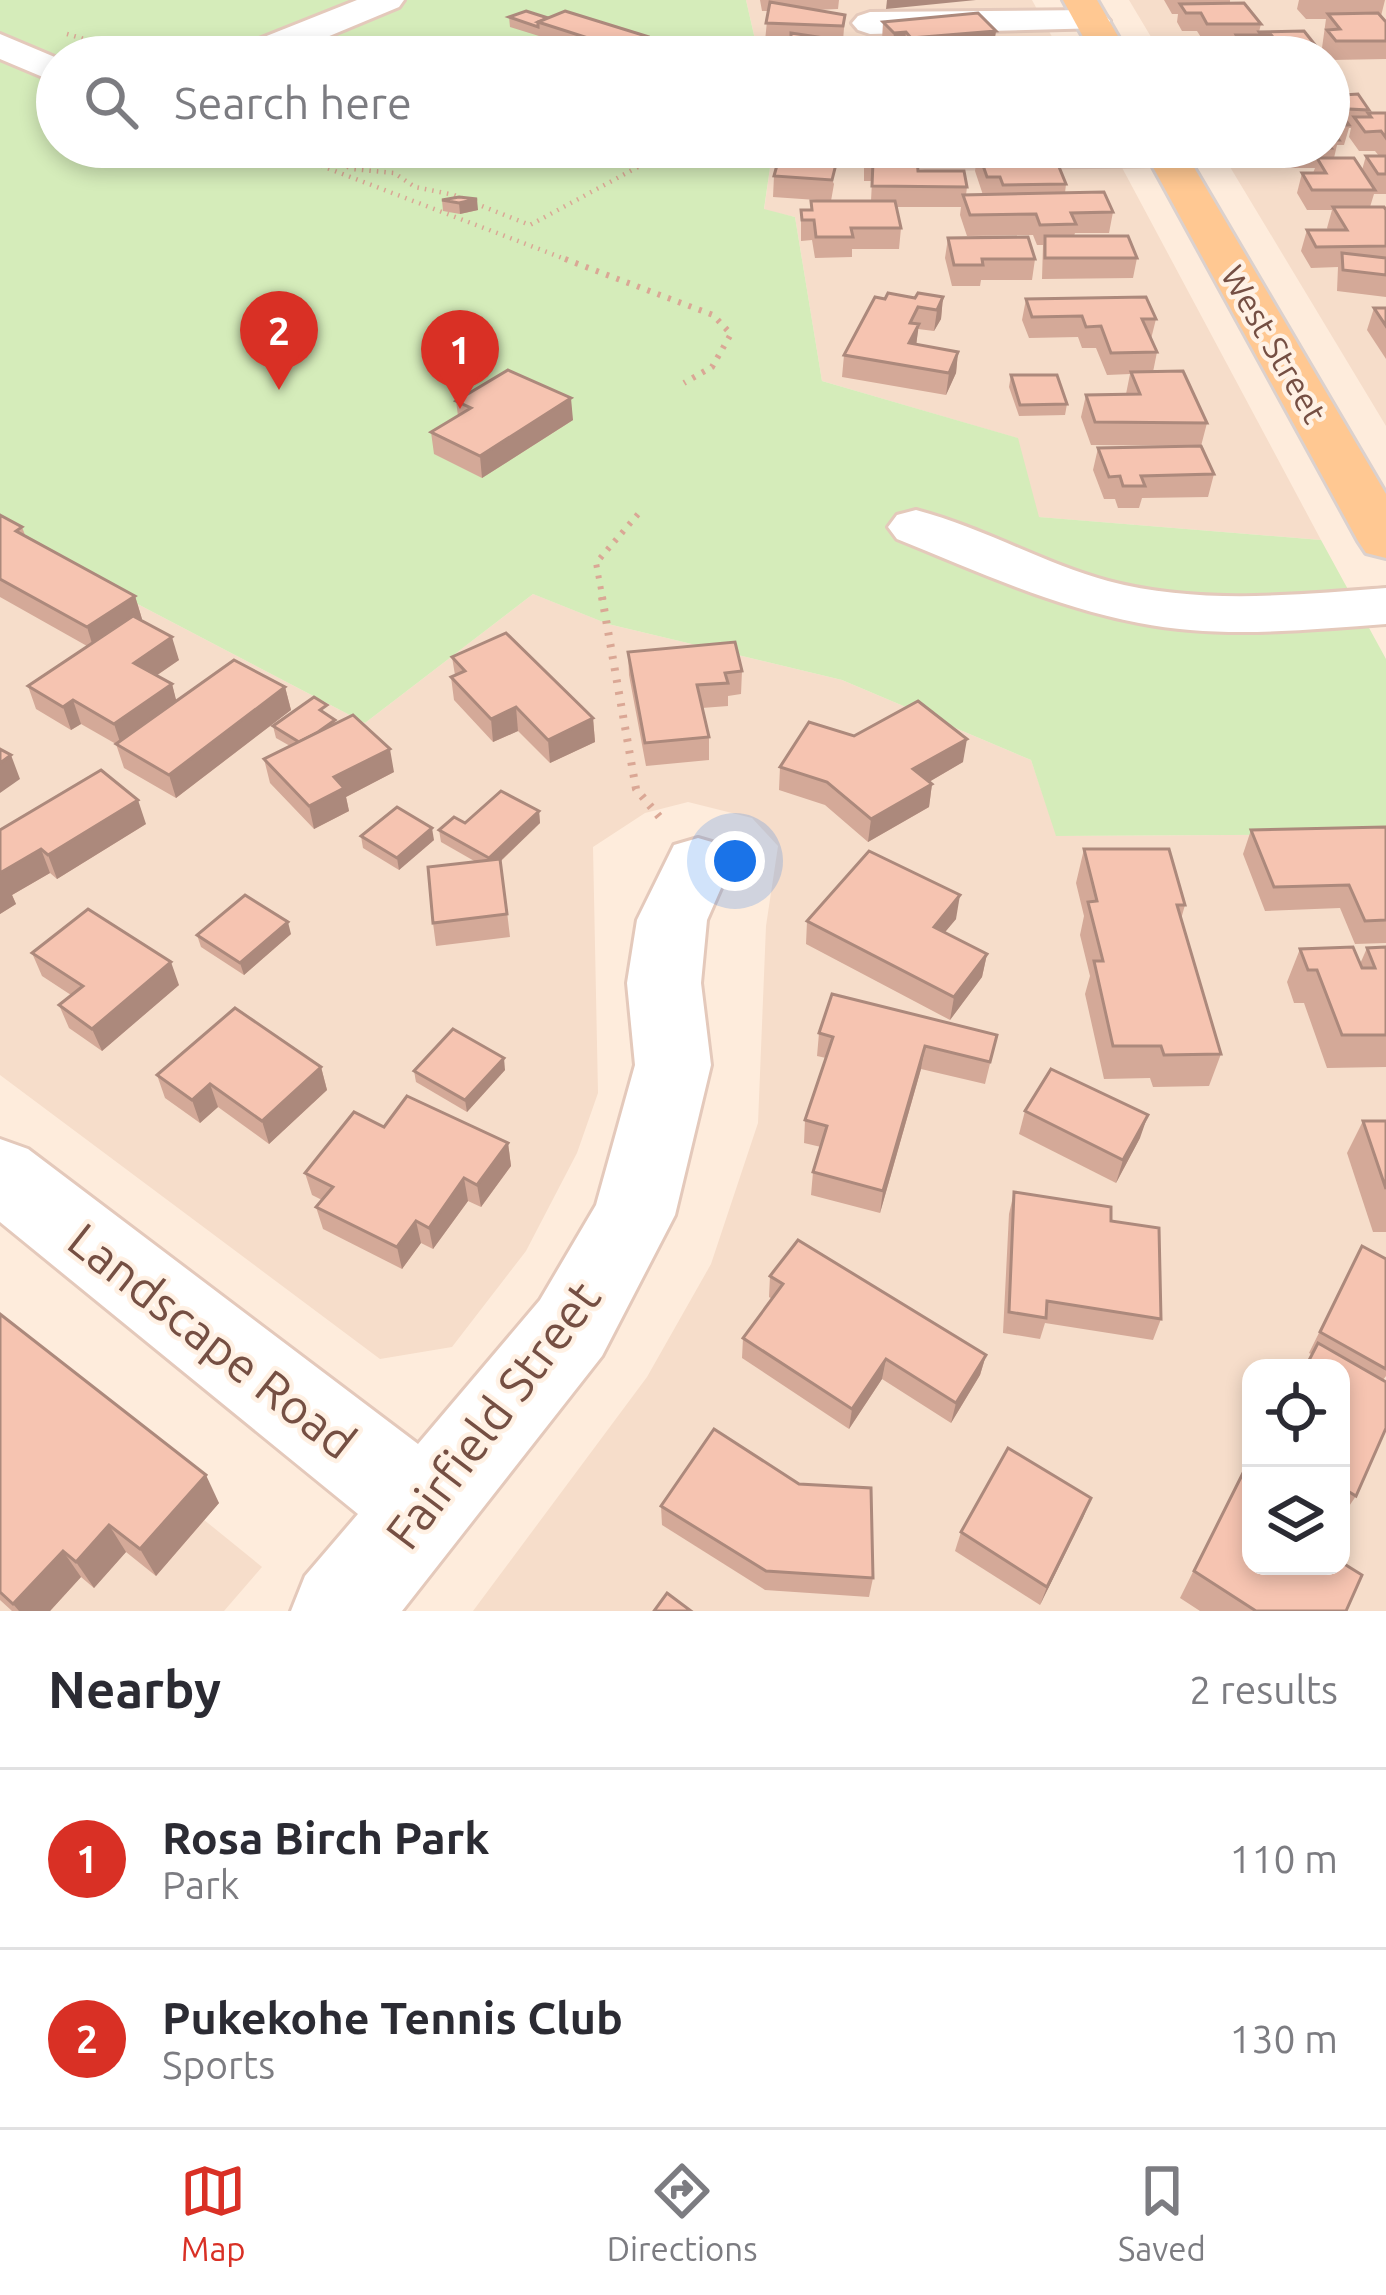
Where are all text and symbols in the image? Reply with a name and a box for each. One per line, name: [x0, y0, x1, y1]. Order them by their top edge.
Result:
search box: [36, 36, 1350, 168]
icon: search: [78, 69, 144, 135]
text: Search here: [174, 77, 412, 128]
street label: West Street: [1215, 259, 1334, 429]
pin: 2: [240, 291, 318, 390]
pin: 1: [421, 310, 499, 409]
your location: [705, 831, 765, 891]
street label: Landscape Road: [59, 1212, 367, 1469]
street label: Fairfield Street: [374, 1270, 610, 1558]
map controls: [1242, 1359, 1350, 1575]
button: locate: [1242, 1359, 1350, 1467]
button: layers: [1242, 1467, 1350, 1575]
text: Nearby: [48, 1660, 221, 1718]
text: 2 results: [1189, 1668, 1338, 1711]
text: Rosa Birch Park: [162, 1812, 490, 1863]
text: 1: [76, 1837, 98, 1880]
text: 110 m: [1229, 1837, 1338, 1880]
text: Park: [162, 1863, 240, 1906]
text: Pukekohe Tennis Club: [162, 1992, 623, 2043]
text: 2: [76, 2017, 98, 2060]
text: 130 m: [1229, 2017, 1338, 2060]
text: Sports: [162, 2043, 275, 2086]
tab: Map: [180, 2158, 246, 2267]
tab: Directions: [607, 2158, 757, 2267]
tab: Saved: [1118, 2158, 1206, 2267]

